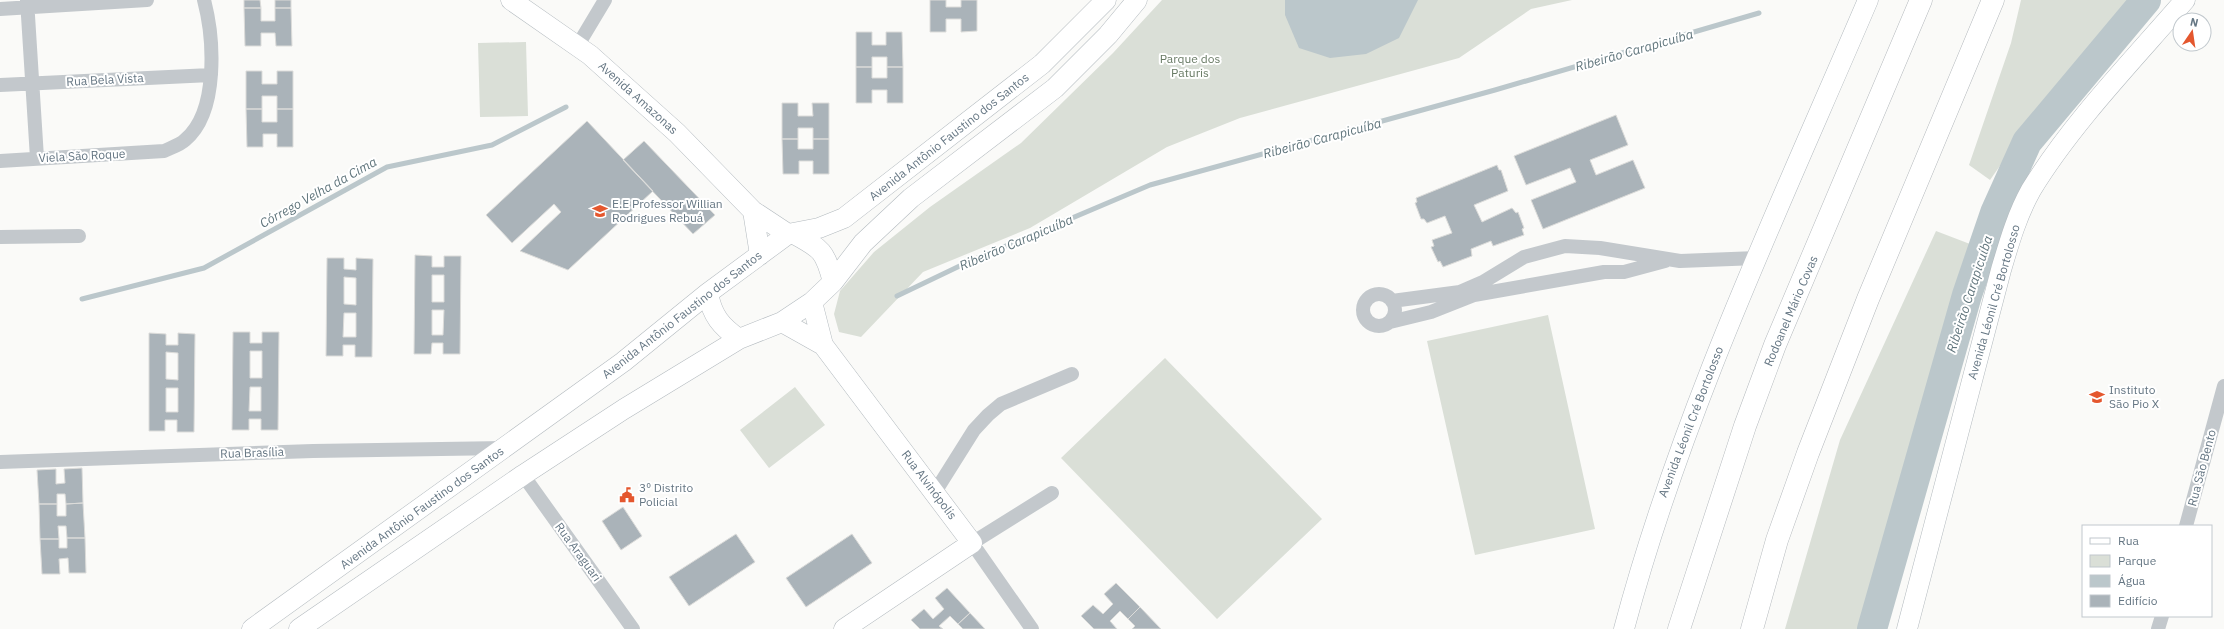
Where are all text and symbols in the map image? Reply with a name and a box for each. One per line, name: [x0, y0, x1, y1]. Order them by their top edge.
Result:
north arrow: [2172, 12, 2212, 52]
text: N: [2189, 15, 2200, 30]
water label: Ribeirão Carapicuíba: [1573, 26, 1695, 75]
park label: Parque dos Paturis: [1160, 51, 1220, 80]
street label: Avenida Amazonas: [596, 58, 681, 137]
street label: Avenida Antônio Faustino dos Santos: [866, 69, 1032, 204]
street label: Rua Bela Vista: [66, 70, 145, 89]
water label: Ribeirão Carapicuíba: [1261, 114, 1383, 162]
street label: Viela São Roque: [38, 146, 126, 165]
water label: Córrego Velha da Cima: [257, 153, 380, 232]
place label: E.E Professor Willian Rodrigues Rebuá: [612, 196, 723, 225]
school or university icon: E.E Professor Willian Rodrigues Rebuá: [591, 202, 609, 220]
water label: Ribeirão Carapicuíba: [957, 211, 1076, 274]
street label: Avenida Léonil Cré Bortolosso: [1964, 222, 2023, 381]
water label: Ribeirão Carapicuíba: [1943, 234, 1996, 355]
street label: Avenida Antônio Faustino dos Santos: [599, 247, 765, 382]
street label: Rodoanel Mário Covas: [1760, 253, 1821, 369]
street label: Avenida Léonil Cré Bortolosso: [1655, 344, 1726, 499]
place label: Instituto São Pio X: [2109, 382, 2160, 411]
school or university icon: Instituto São Pio X: [2088, 388, 2106, 406]
street label: Rua São Bento: [2184, 428, 2219, 508]
street label: Avenida Antônio Faustino dos Santos: [337, 443, 507, 572]
street label: Rua Brasília: [220, 444, 285, 461]
street label: Rua Alvinópolis: [898, 447, 960, 522]
place label: 3º Distrito Policial: [639, 480, 693, 509]
public building icon: 3º Distrito Policial: [618, 486, 636, 504]
street label: Rua Araguari: [552, 519, 605, 584]
legend: [2082, 525, 2212, 617]
text: Rua: [2118, 533, 2139, 548]
text: Parque: [2118, 553, 2157, 568]
text: Água: [2118, 573, 2146, 588]
text: Edifício: [2118, 593, 2158, 608]

